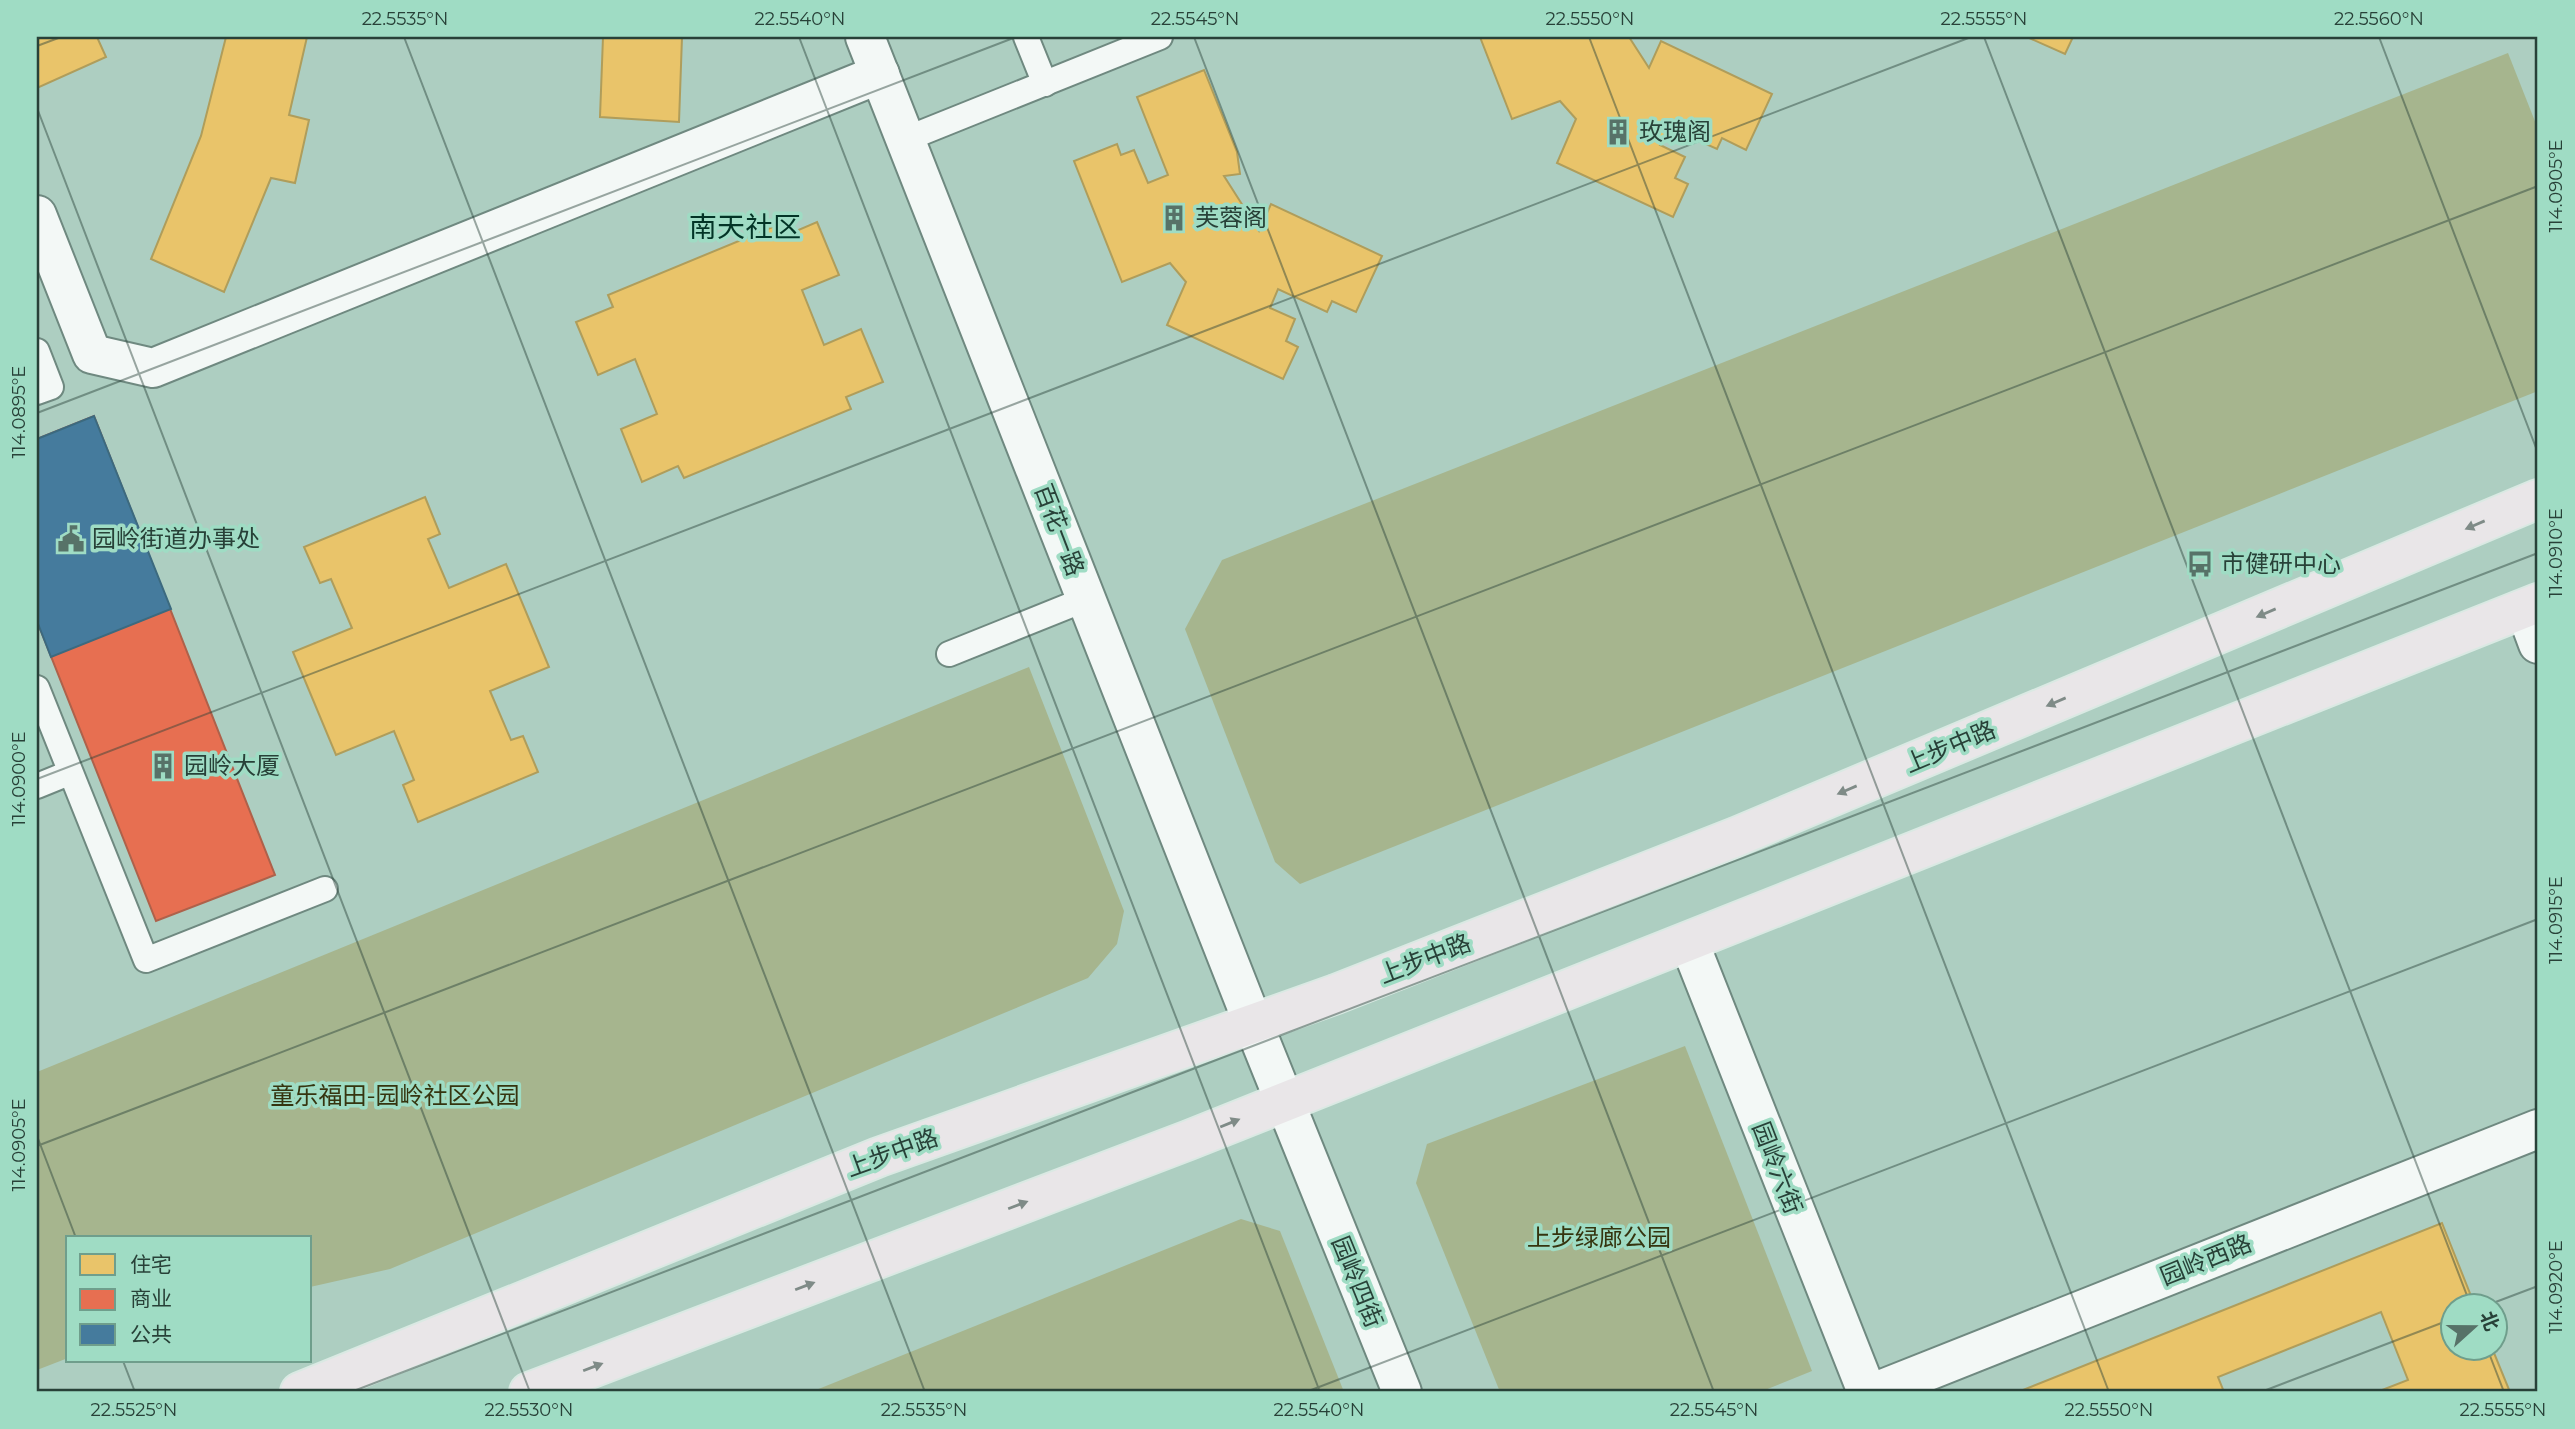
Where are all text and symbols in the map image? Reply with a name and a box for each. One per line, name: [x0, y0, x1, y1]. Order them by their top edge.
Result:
text: 22.5535°N: [362, 8, 448, 30]
text: 22.5540°N: [755, 8, 845, 30]
text: 22.5545°N: [1151, 8, 1239, 30]
text: 22.5550°N: [1546, 8, 1634, 30]
text: 22.5555°N: [1941, 8, 2027, 30]
text: 22.5560°N: [2334, 8, 2424, 30]
building icon: 玫瑰阁: [1603, 117, 1633, 147]
place label: 玫瑰阁: [1639, 117, 1711, 146]
text: 114.0905°E: [2545, 139, 2567, 233]
building icon: 芙蓉阁: [1159, 203, 1189, 233]
place label: 芙蓉阁: [1195, 203, 1267, 232]
district label: 南天社区: [689, 210, 801, 244]
text: 114.0895°E: [8, 366, 30, 458]
street label: 百花一路: [1029, 480, 1090, 580]
text: 114.0910°E: [2545, 508, 2567, 598]
one-way arrow: [2465, 520, 2486, 531]
public building icon: 园岭街道办事处: [56, 524, 86, 554]
place label: 园岭街道办事处: [92, 524, 260, 553]
bus stop icon: 市健研中心: [2185, 549, 2215, 579]
place label: 市健研中心: [2221, 549, 2341, 578]
one-way arrow: [2255, 608, 2276, 619]
one-way arrow: [2046, 696, 2066, 708]
street label: 上步中路: [1900, 714, 2000, 779]
text: 114.0900°E: [8, 731, 30, 827]
building icon: 园岭大厦: [148, 751, 178, 781]
place label: 园岭大厦: [184, 751, 280, 780]
one-way arrow: [1836, 785, 1857, 796]
text: 114.0915°E: [2545, 876, 2567, 964]
street label: 上步中路: [1375, 928, 1475, 989]
park label: 童乐福田-园岭社区公园: [270, 1081, 520, 1110]
text: 114.0905°E: [8, 1098, 30, 1192]
one-way arrow: [1220, 1118, 1241, 1129]
street label: 园岭六街: [1747, 1118, 1808, 1218]
street label: 上步中路: [842, 1122, 942, 1183]
one-way arrow: [1007, 1199, 1028, 1210]
park label: 上步绿廊公园: [1527, 1223, 1671, 1252]
street label: 园岭西路: [2156, 1228, 2256, 1291]
street label: 园岭四街: [1326, 1232, 1389, 1332]
legend: [66, 1236, 312, 1362]
text: 114.0920°E: [2545, 1240, 2567, 1334]
text: 住宅: [130, 1252, 172, 1277]
one-way arrow: [795, 1280, 816, 1291]
text: 商业: [130, 1286, 172, 1311]
north arrow: [2438, 1292, 2508, 1362]
text: 北: [2475, 1308, 2504, 1334]
text: 公共: [130, 1322, 172, 1347]
one-way arrow: [582, 1361, 603, 1372]
text: 22.5525°N: [91, 1399, 177, 1421]
text: 22.5530°N: [485, 1399, 573, 1421]
text: 22.5535°N: [881, 1399, 967, 1421]
text: 22.5540°N: [1274, 1399, 1364, 1421]
text: 22.5545°N: [1670, 1399, 1758, 1421]
text: 22.5550°N: [2065, 1399, 2153, 1421]
text: 22.5555°N: [2460, 1399, 2546, 1421]

